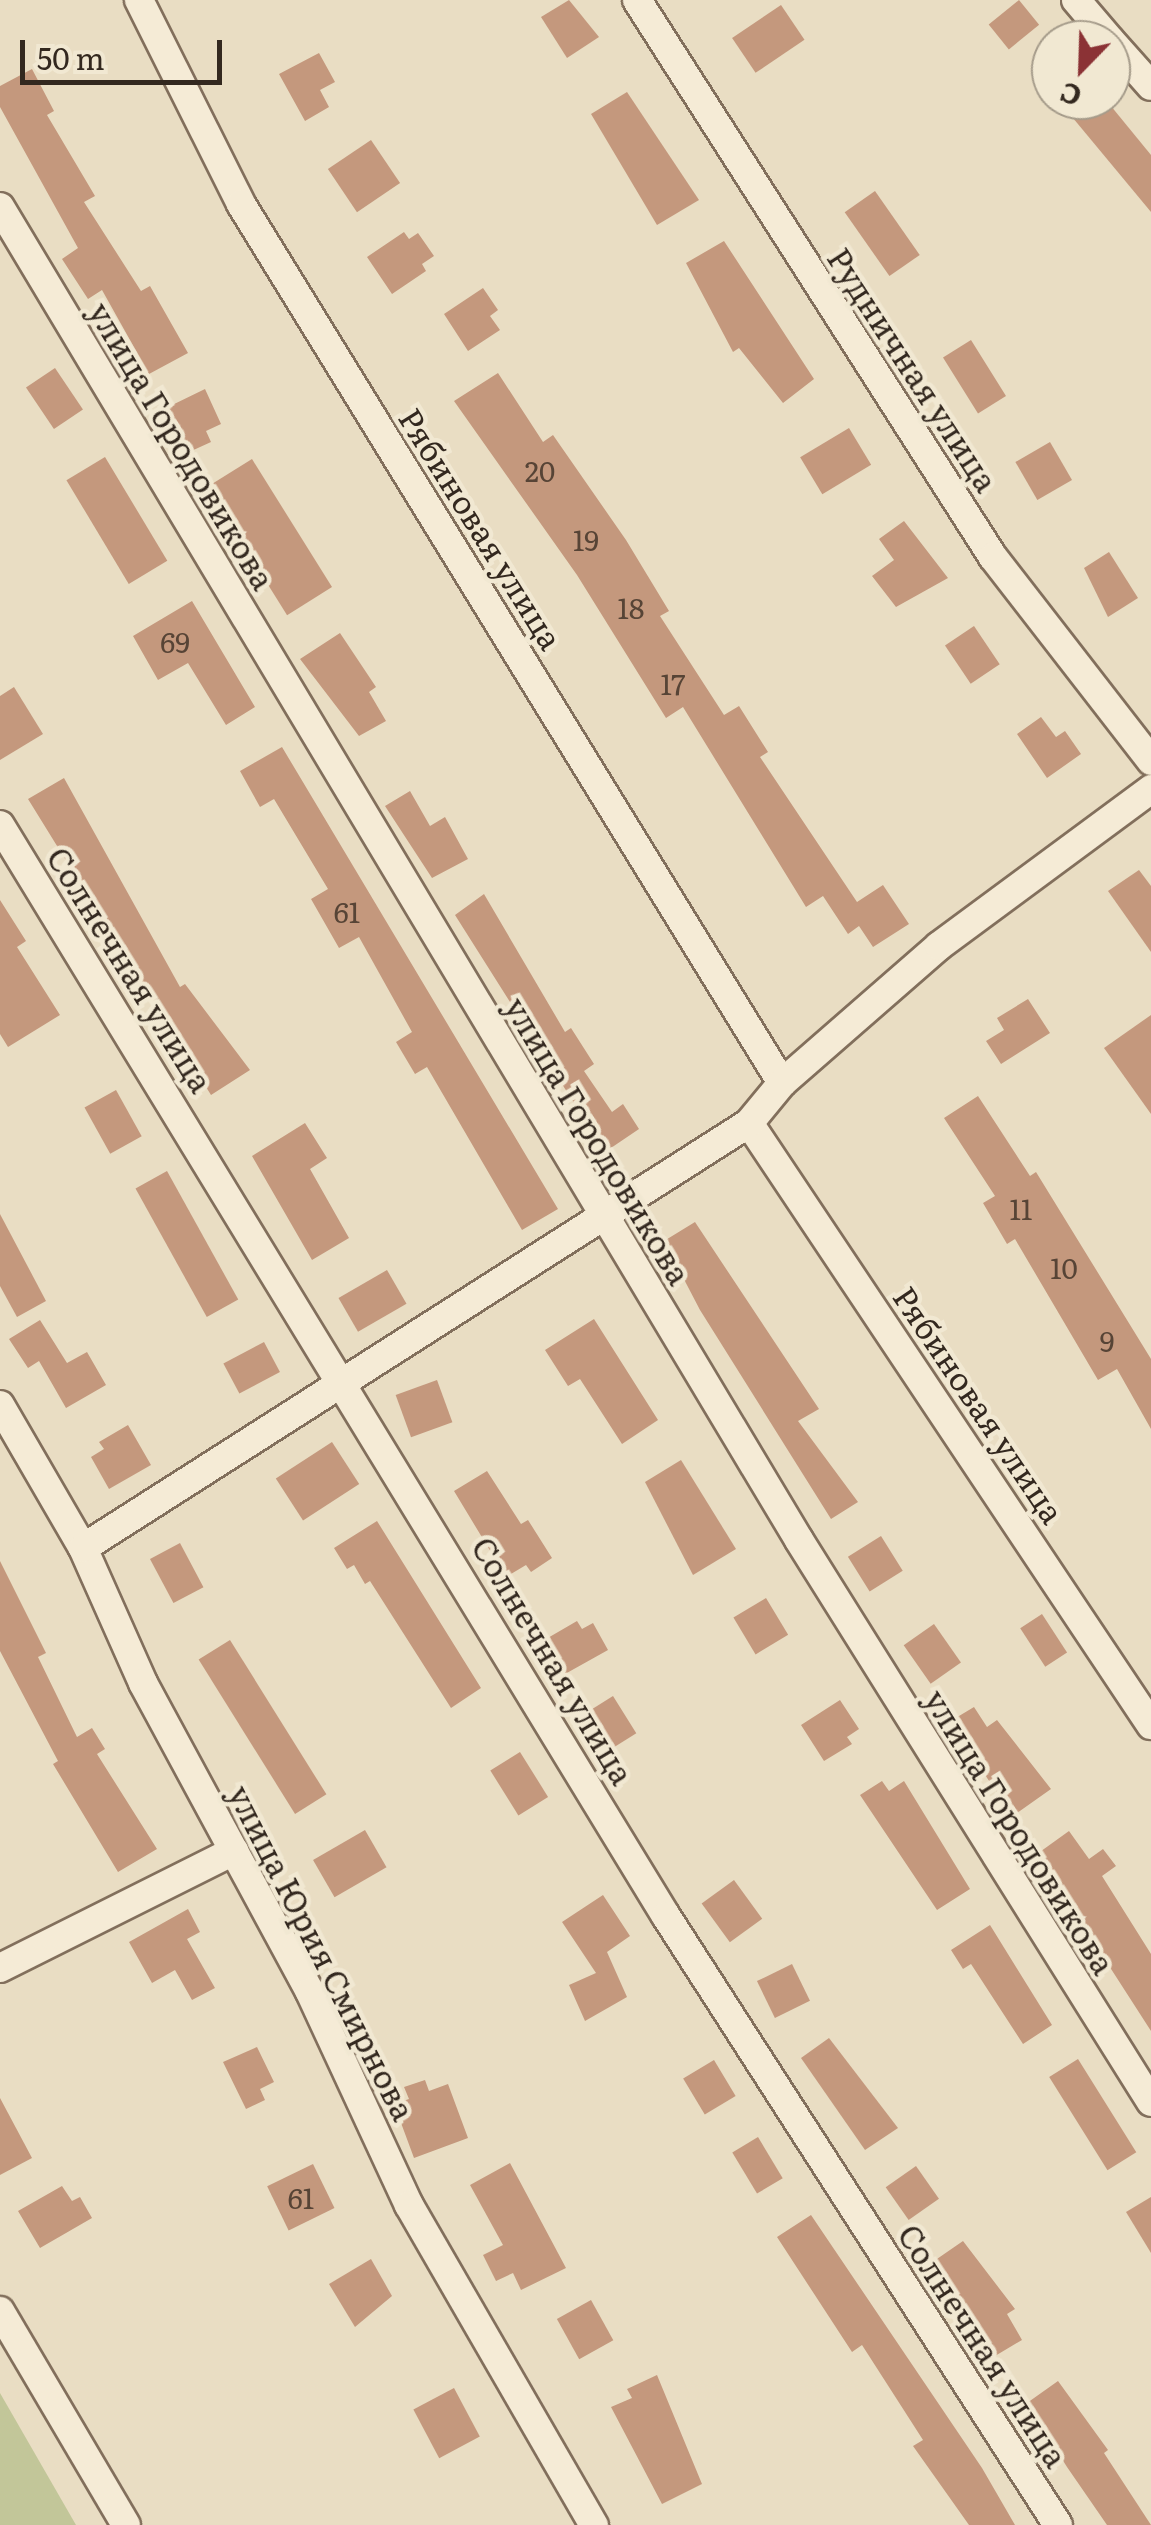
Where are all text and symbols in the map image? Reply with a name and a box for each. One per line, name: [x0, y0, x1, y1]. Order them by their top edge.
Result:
scale bar: [25, 20, 228, 82]
north arrow: [1031, 20, 1131, 120]
text: 50 m: [37, 35, 105, 79]
text: С: [1053, 73, 1087, 119]
street label: Рудничная улица: [821, 240, 1007, 498]
street label: улица Городовикова: [82, 294, 284, 596]
street label: Рябиновая улица: [392, 400, 572, 656]
house number: 20: [525, 453, 555, 487]
house number: 19: [573, 522, 599, 556]
house number: 18: [618, 590, 644, 624]
house number: 69: [160, 624, 190, 658]
house number: 17: [661, 666, 685, 700]
street label: Солнечная улица: [40, 839, 222, 1099]
house number: 61: [334, 894, 360, 928]
street label: улица Городовикова: [498, 989, 700, 1291]
house number: 11: [1010, 1191, 1032, 1225]
house number: 10: [1050, 1250, 1078, 1284]
street label: Рябиновая улица: [887, 1278, 1073, 1530]
house number: 9: [1100, 1323, 1114, 1357]
street label: Солнечная улица: [465, 1529, 643, 1791]
street label: улица Городовикова: [918, 1681, 1124, 1981]
street label: улица Юрия Смирнова: [222, 1778, 424, 2126]
house number: 61: [288, 2180, 314, 2214]
street label: Солнечная улица: [891, 2216, 1077, 2474]

